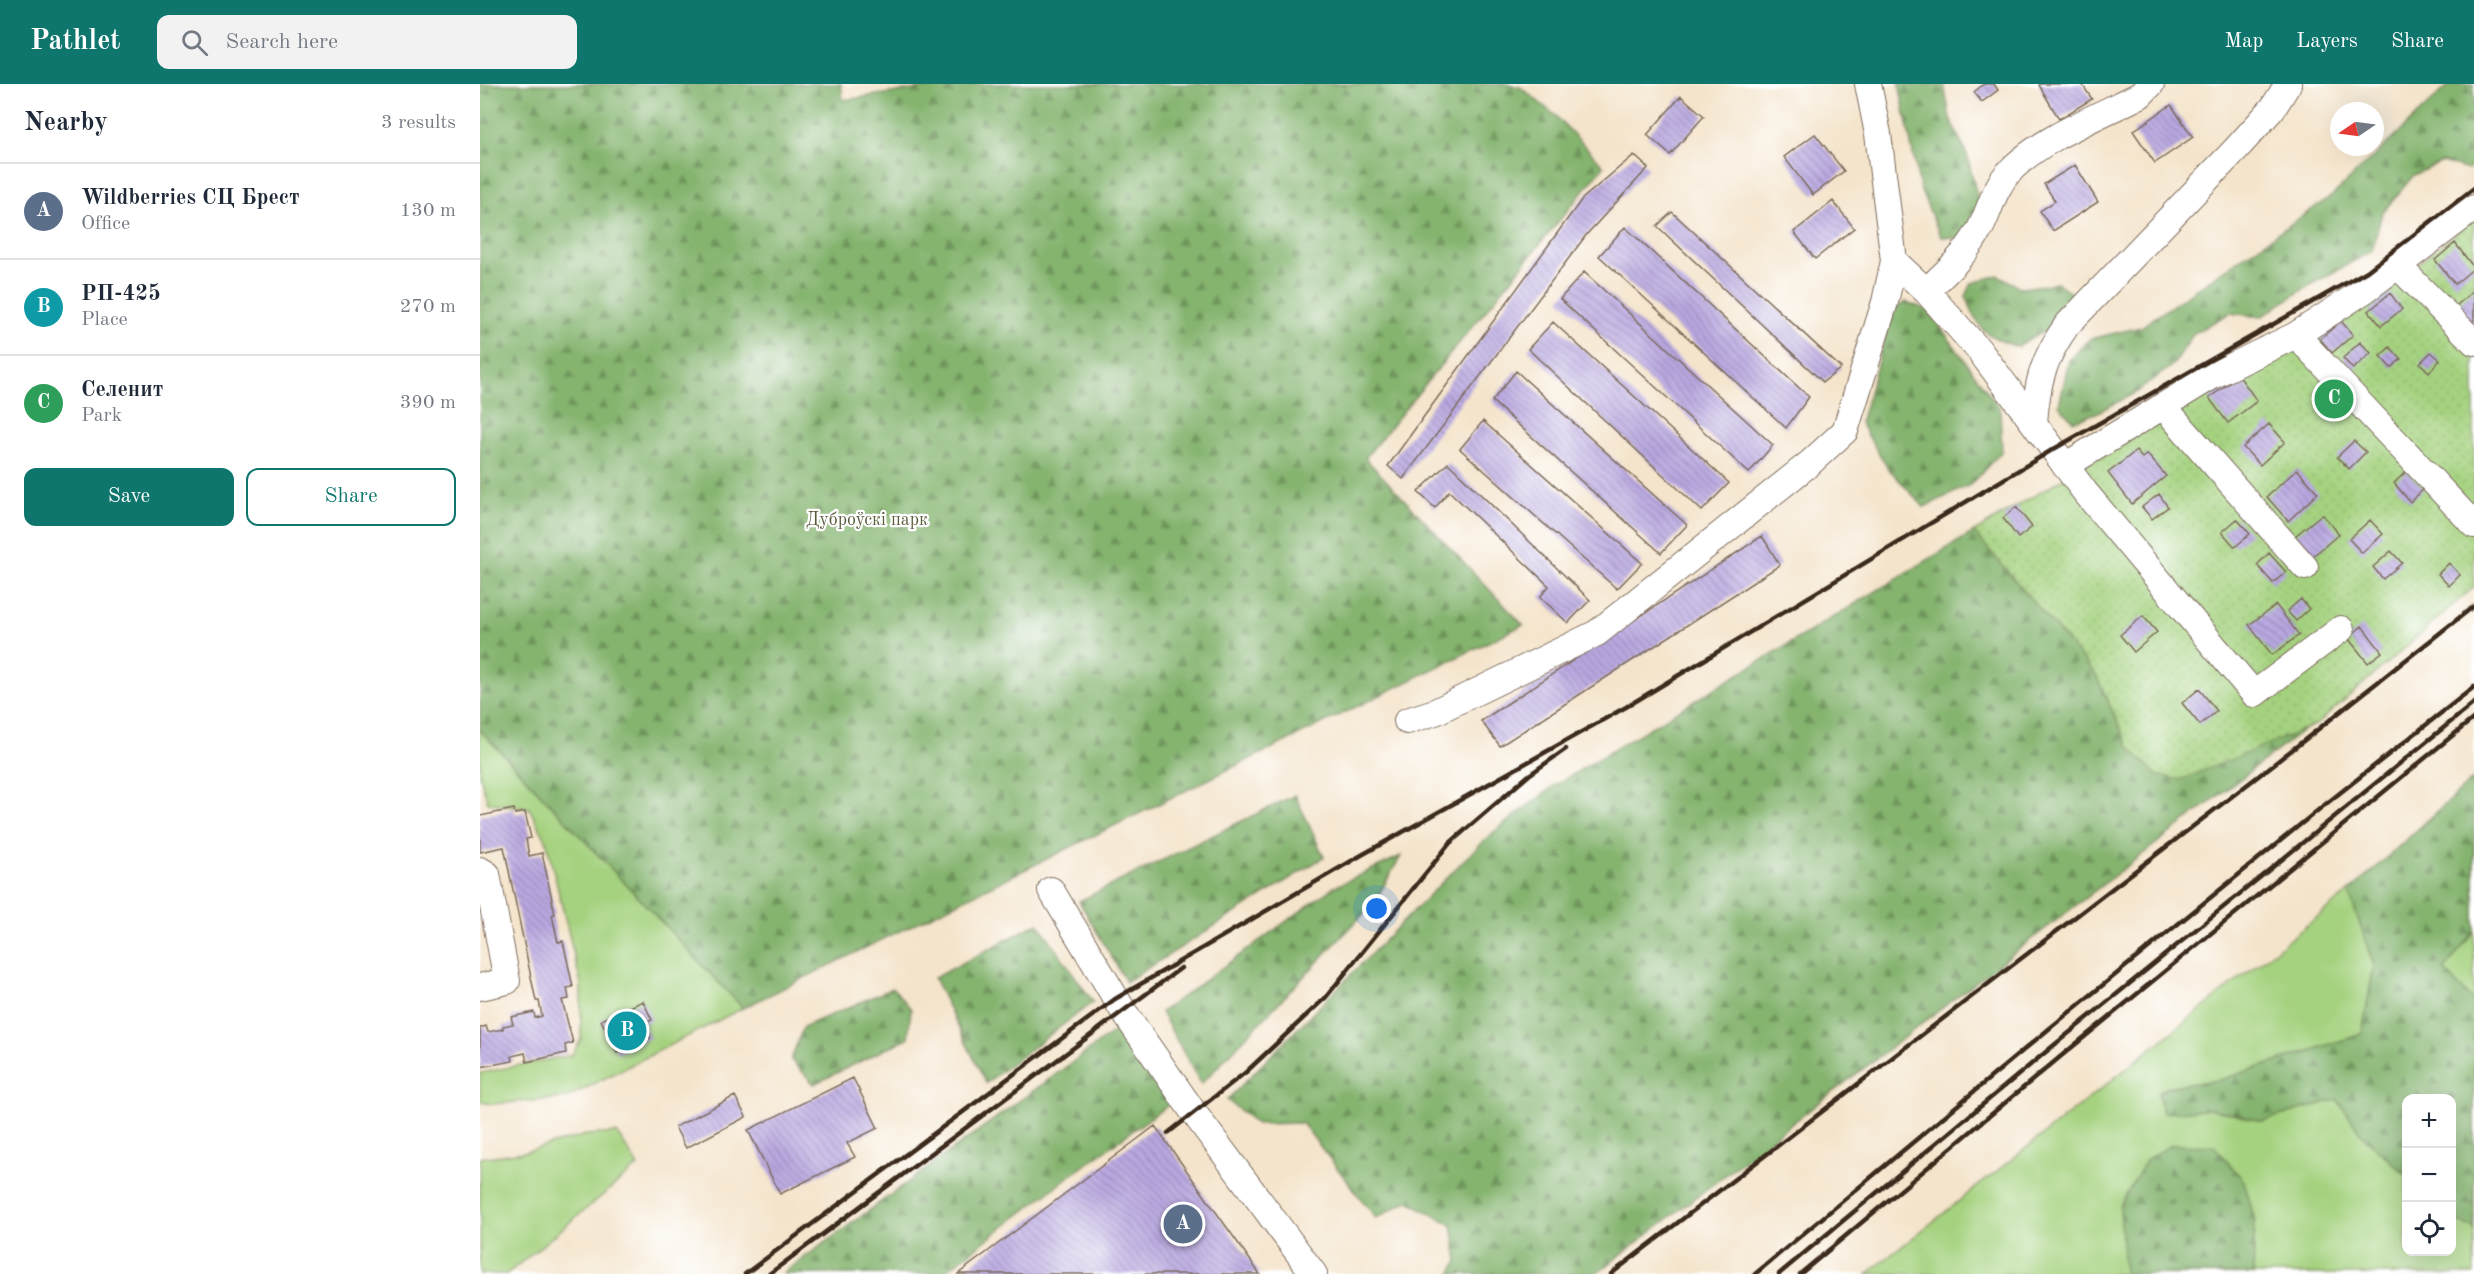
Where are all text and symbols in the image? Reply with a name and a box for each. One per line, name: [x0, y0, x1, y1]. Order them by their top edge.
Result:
search box: [157, 15, 577, 69]
icon: search: [178, 26, 211, 59]
text: Pathlet: [30, 28, 121, 56]
text: Search here: [226, 31, 338, 53]
text: Map: [2224, 31, 2263, 52]
text: Layers: [2296, 31, 2358, 52]
text: Share: [2391, 31, 2444, 52]
north arrow: [2330, 102, 2384, 156]
text: Nearby: [24, 110, 108, 136]
text: 3 results: [381, 113, 456, 133]
text: Wildberries СЦ Брест: [81, 187, 300, 209]
text: A: [36, 201, 51, 221]
text: 130 m: [400, 201, 456, 221]
text: Office: [81, 214, 130, 234]
text: РП-425: [81, 283, 161, 305]
text: B: [36, 297, 51, 317]
text: 270 m: [400, 297, 456, 317]
text: Place: [81, 310, 128, 330]
pin: C: [2314, 376, 2354, 422]
text: Селенит: [81, 379, 163, 401]
text: C: [37, 393, 50, 413]
text: 390 m: [400, 393, 456, 413]
text: Park: [81, 406, 122, 426]
button: Save: [24, 468, 234, 526]
button: Share: [246, 468, 456, 526]
park label: Дуброўскі парк: [806, 511, 928, 529]
your location: [1362, 894, 1391, 923]
pin: B: [608, 1008, 646, 1054]
map controls: [2402, 1094, 2456, 1256]
button: +: [2402, 1094, 2456, 1148]
button: −: [2402, 1148, 2456, 1202]
pin: A: [1164, 1202, 1202, 1246]
button: locate: [2402, 1202, 2456, 1256]

